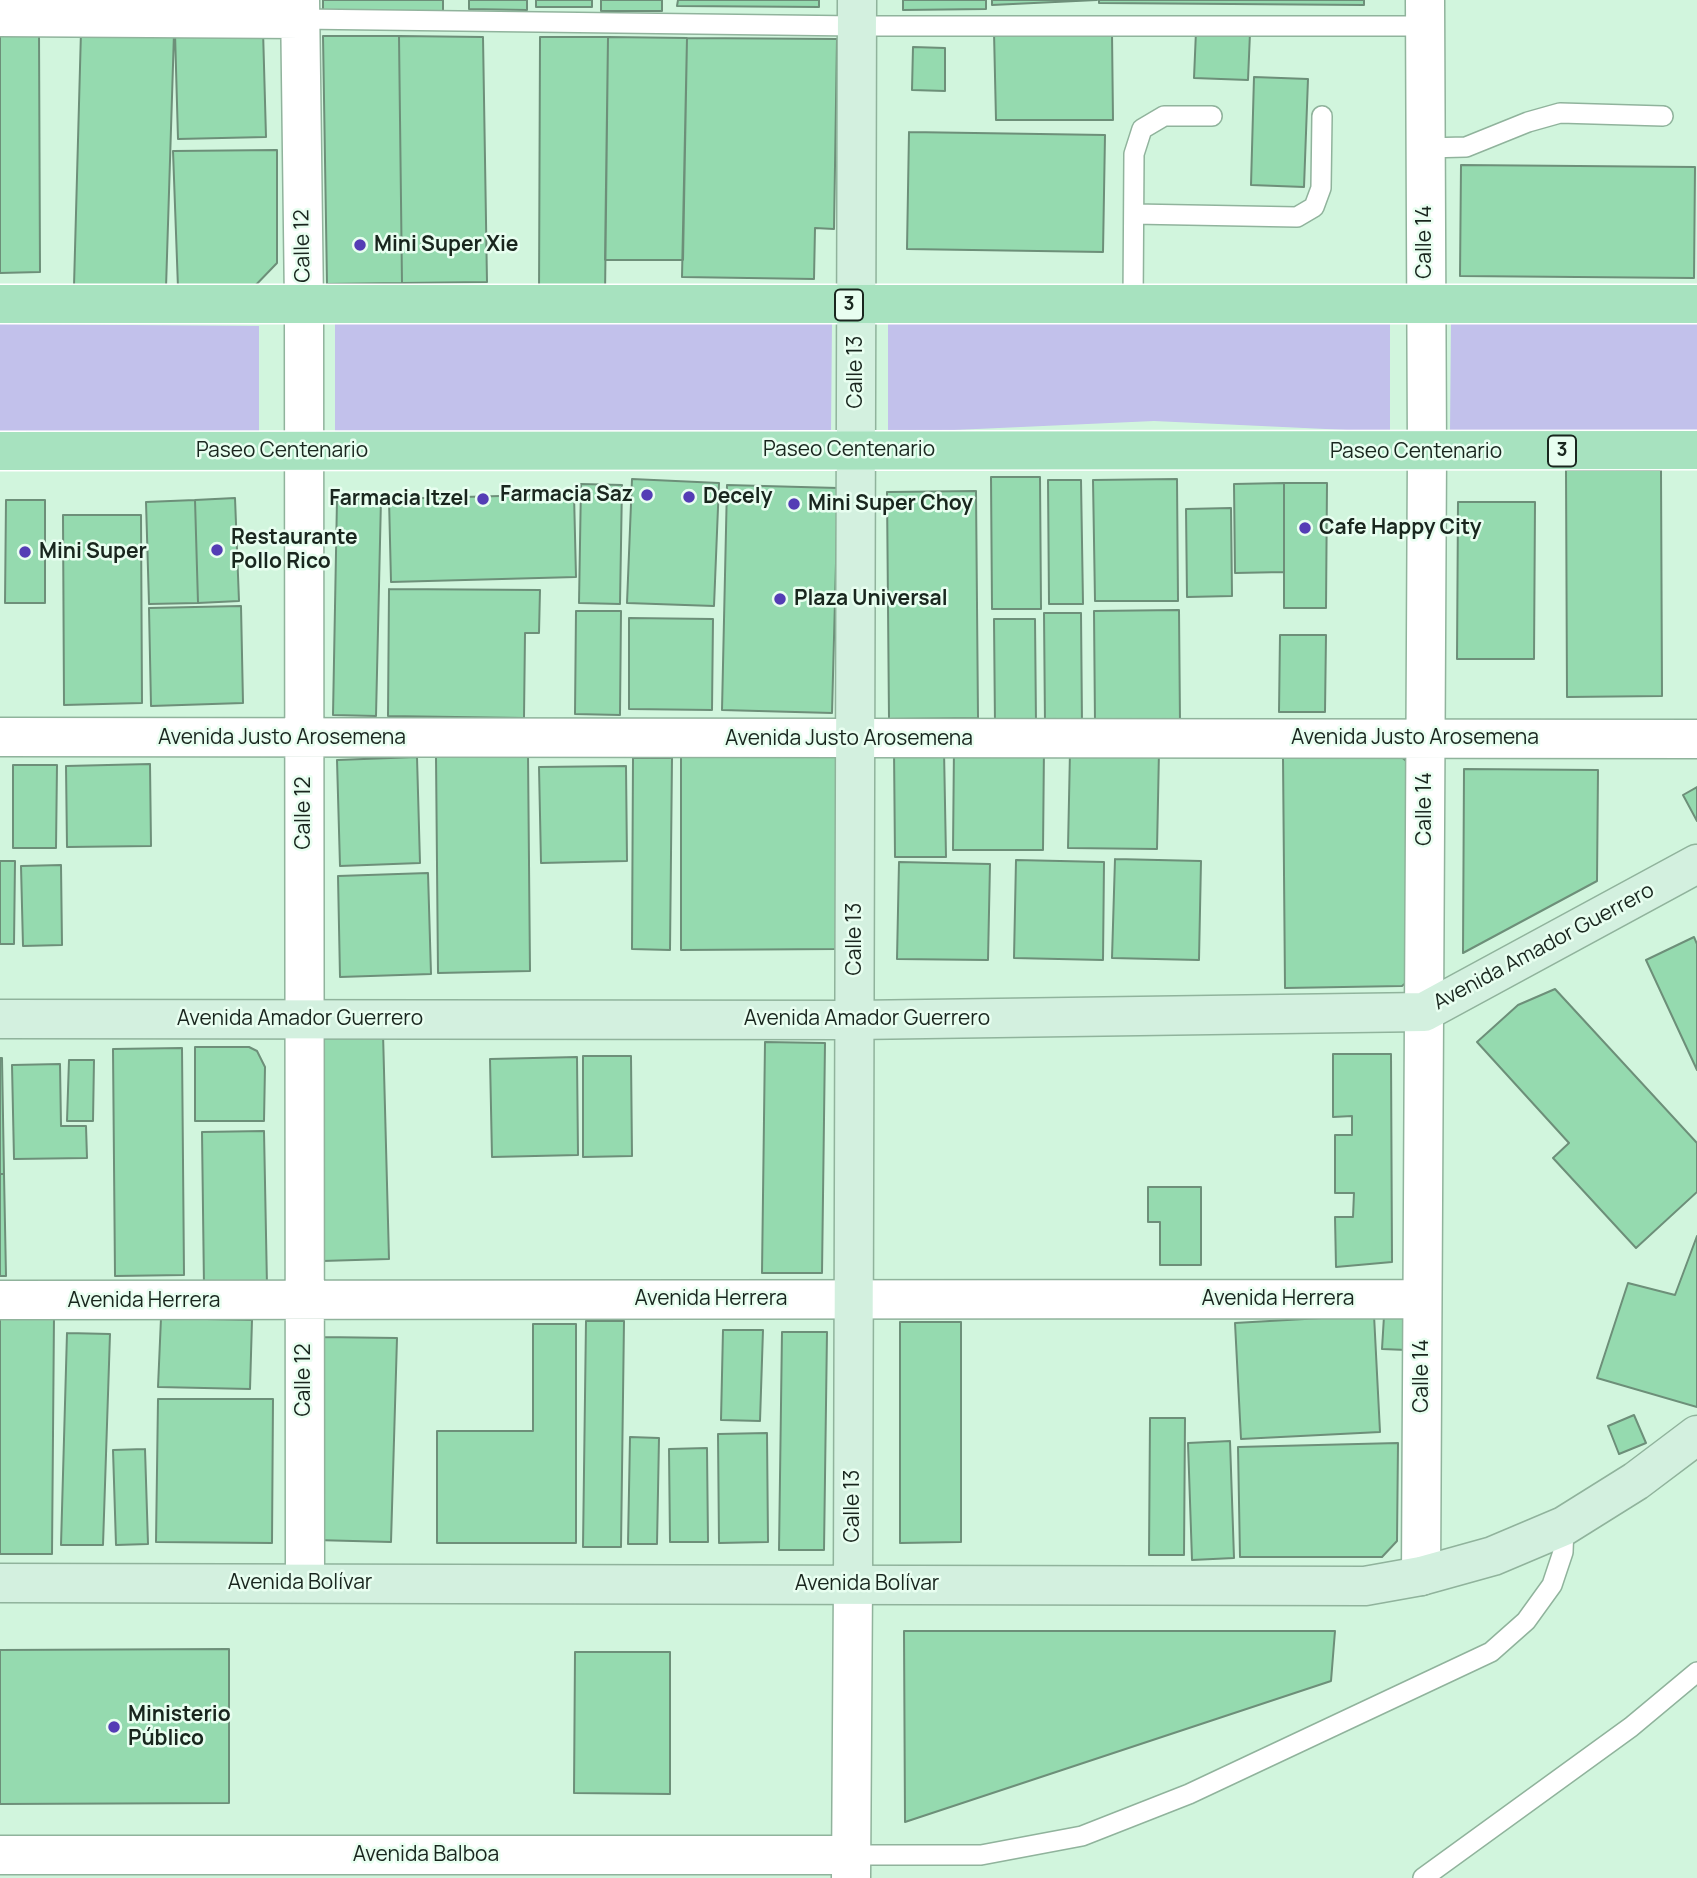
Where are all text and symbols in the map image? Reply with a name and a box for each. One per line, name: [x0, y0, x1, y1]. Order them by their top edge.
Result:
street label: Calle 14: [1412, 205, 1438, 279]
street label: Calle 12: [290, 209, 316, 283]
place label: Mini Super Xie: [374, 232, 518, 258]
marker: Mini Super Xie: [352, 237, 368, 253]
road number: 3: [835, 290, 863, 320]
street label: Calle 13: [843, 336, 869, 408]
road number: 3: [1548, 436, 1576, 466]
street label: Paseo Centenario: [763, 437, 935, 463]
street label: Paseo Centenario: [196, 438, 368, 464]
street label: Paseo Centenario: [1330, 439, 1502, 465]
place label: Farmacia Saz: [500, 482, 633, 508]
place label: Decely: [703, 484, 772, 510]
place label: Farmacia Itzel: [329, 486, 469, 512]
marker: Farmacia Saz: [639, 487, 655, 503]
marker: Decely: [681, 489, 697, 505]
marker: Farmacia Itzel: [475, 491, 491, 507]
place label: Mini Super Choy: [808, 491, 973, 517]
marker: Mini Super Choy: [786, 496, 802, 512]
place label: Cafe Happy City: [1319, 515, 1482, 541]
marker: Cafe Happy City: [1297, 520, 1313, 536]
place label: Restaurante Pollo Rico: [231, 525, 358, 575]
place label: Mini Super: [39, 539, 147, 565]
marker: Restaurante Pollo Rico: [209, 542, 225, 558]
marker: Mini Super: [17, 544, 33, 560]
place label: Plaza Universal: [794, 586, 948, 612]
marker: Plaza Universal: [772, 591, 788, 607]
street label: Avenida Justo Arosemena: [158, 725, 406, 751]
street label: Avenida Justo Arosemena: [1291, 725, 1539, 751]
street label: Avenida Justo Arosemena: [725, 726, 973, 752]
street label: Calle 14: [1412, 772, 1438, 846]
street label: Calle 12: [291, 776, 317, 850]
street label: Avenida Amador Guerrero: [1429, 878, 1659, 1016]
street label: Calle 13: [842, 903, 868, 975]
street label: Avenida Amador Guerrero: [177, 1006, 423, 1032]
street label: Avenida Amador Guerrero: [744, 1006, 990, 1032]
street label: Avenida Herrera: [634, 1286, 788, 1312]
street label: Avenida Herrera: [1201, 1286, 1355, 1312]
street label: Avenida Herrera: [67, 1288, 221, 1314]
street label: Calle 14: [1409, 1339, 1435, 1413]
street label: Calle 12: [291, 1343, 317, 1417]
street label: Calle 13: [840, 1470, 866, 1542]
street label: Avenida Bolívar: [228, 1570, 372, 1596]
street label: Avenida Bolívar: [795, 1571, 939, 1597]
place label: Ministerio Público: [128, 1702, 231, 1752]
marker: Ministerio Público: [106, 1719, 122, 1735]
street label: Avenida Balboa: [353, 1842, 499, 1868]

